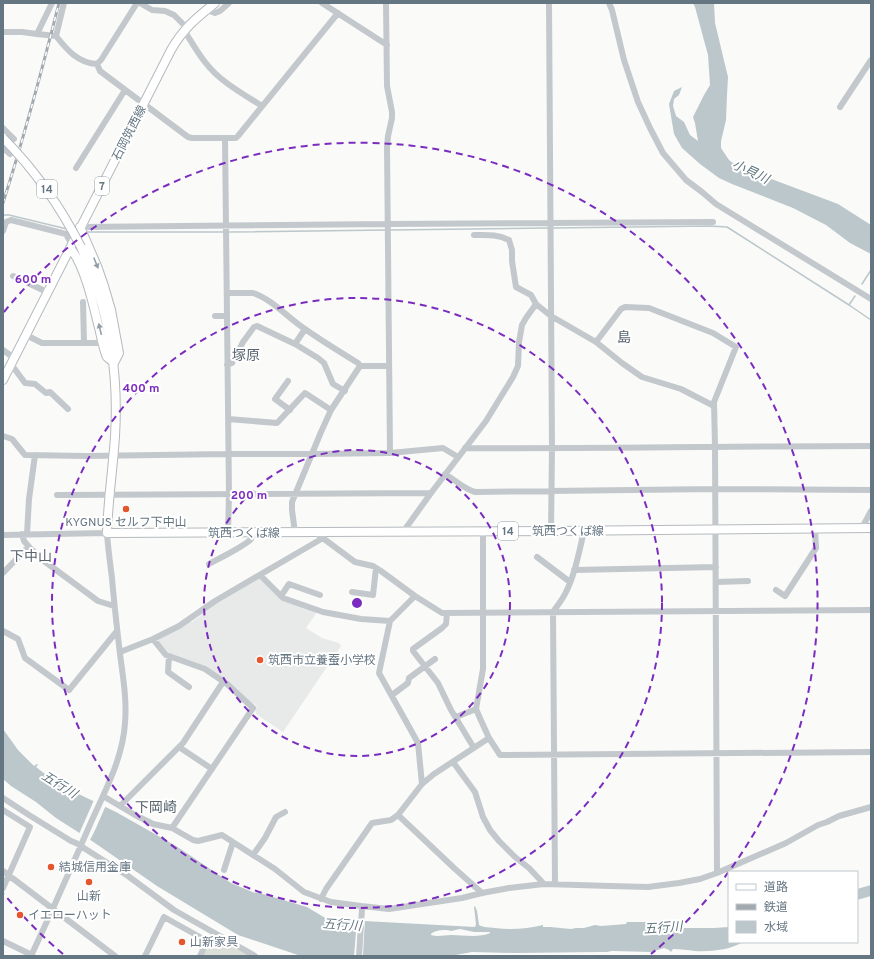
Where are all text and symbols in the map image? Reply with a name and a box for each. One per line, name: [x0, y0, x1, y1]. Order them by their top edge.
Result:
street label: 石岡筑西線: [109, 103, 151, 164]
water label: 小貝川: [729, 157, 773, 189]
road number: 7: [95, 177, 109, 195]
road number: 14: [37, 180, 57, 198]
one-way arrow: [93, 258, 99, 270]
text: 600 m: [15, 272, 51, 288]
one-way arrow: [96, 323, 102, 335]
district label: 島: [617, 330, 631, 347]
district label: 塚原: [232, 348, 260, 365]
text: 400 m: [122, 381, 160, 397]
text: 200 m: [231, 488, 267, 504]
marker: KYGNUS セルフ下中山: [121, 504, 131, 514]
place label: KYGNUS セルフ下中山: [65, 515, 187, 531]
road number: 14: [498, 522, 518, 540]
street label: 筑西つくば線: [532, 524, 604, 540]
street label: 筑西つくば線: [208, 526, 280, 542]
district label: 下中山: [10, 549, 52, 566]
centre of rings: [350, 596, 364, 610]
place label: 筑西市立養蚕小学校: [268, 653, 376, 669]
marker: 筑西市立養蚕小学校: [255, 655, 265, 665]
water label: 五行川: [38, 769, 81, 804]
district label: 下岡崎: [135, 800, 177, 817]
place label: 結城信用金庫: [59, 860, 131, 876]
marker: 結城信用金庫: [46, 862, 56, 872]
legend: [728, 871, 858, 943]
marker: 山新: [84, 877, 94, 887]
text: 道路: [764, 880, 788, 896]
place label: 山新: [77, 889, 101, 905]
text: 鉄道: [764, 900, 788, 916]
place label: イエローハット: [28, 908, 112, 924]
marker: イエローハット: [15, 910, 25, 920]
water label: 五行川: [322, 917, 364, 935]
water label: 五行川: [643, 920, 685, 938]
text: 水域: [764, 920, 788, 936]
place label: 山新家具: [190, 935, 238, 951]
marker: 山新家具: [177, 937, 187, 947]

